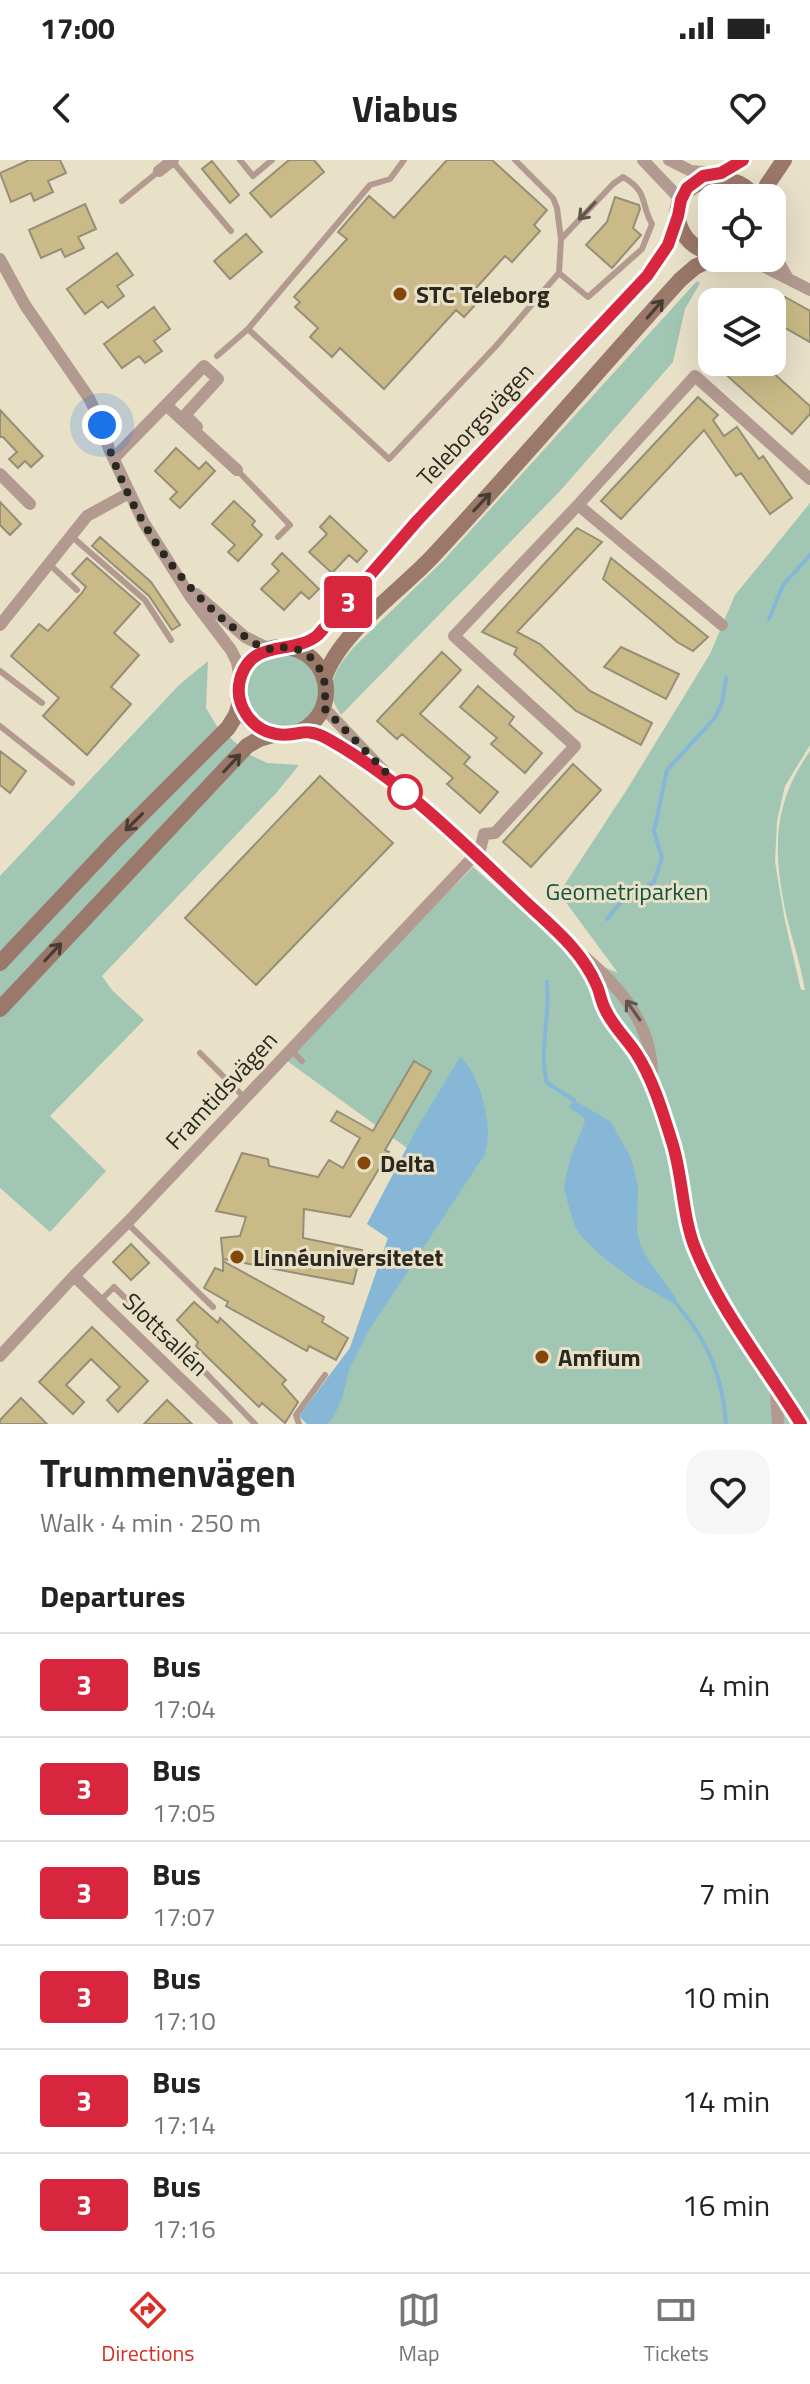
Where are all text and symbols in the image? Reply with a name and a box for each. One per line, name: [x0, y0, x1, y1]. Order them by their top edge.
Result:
text: 17:00: [40, 5, 115, 51]
text: Viabus: [352, 81, 458, 136]
icon: back: [40, 86, 84, 130]
icon: heart: [726, 86, 770, 130]
map controls: [698, 184, 786, 376]
button: locate: [698, 184, 786, 272]
one-way arrow: [578, 201, 597, 220]
place label: STC Teleborg: [416, 276, 550, 312]
marker: STC Teleborg: [391, 285, 409, 303]
button: layers: [698, 288, 786, 376]
one-way arrow: [646, 299, 664, 319]
street label: Teleborgsvägen: [408, 354, 542, 494]
your location: [82, 405, 122, 445]
one-way arrow: [472, 493, 490, 513]
line badge: 3: [322, 576, 374, 628]
text: 3: [340, 580, 356, 623]
one-way arrow: [222, 753, 241, 773]
unlabelled marker: [388, 775, 422, 809]
one-way arrow: [124, 813, 144, 832]
park label: Geometriparken: [546, 873, 708, 909]
one-way arrow: [44, 942, 63, 962]
one-way arrow: [625, 1000, 641, 1022]
street label: Framtidsvägen: [157, 1023, 285, 1157]
place label: Delta: [380, 1145, 435, 1181]
marker: Delta: [355, 1154, 373, 1172]
place label: Linnéuniversitetet: [253, 1239, 443, 1275]
marker: Linnéuniversitetet: [228, 1248, 246, 1266]
street label: Slottsallén: [115, 1284, 217, 1384]
place label: Amfium: [558, 1339, 641, 1375]
marker: Amfium: [533, 1348, 551, 1366]
text: Trummenvägen: [40, 1444, 296, 1502]
button: heart: [686, 1450, 770, 1534]
text: Walk · 4 min · 250 m: [40, 1503, 261, 1542]
text: Departures: [40, 1573, 185, 1619]
text: Bus: [152, 1643, 201, 1689]
text: 4 min: [699, 1662, 770, 1708]
text: 3: [76, 1663, 92, 1706]
text: 17:04: [152, 1689, 216, 1728]
text: Bus: [152, 1747, 201, 1793]
text: 5 min: [699, 1766, 770, 1812]
text: 3: [76, 1767, 92, 1810]
text: 17:05: [152, 1793, 216, 1832]
text: Bus: [152, 1851, 201, 1897]
text: 7 min: [699, 1870, 770, 1916]
text: 3: [76, 1871, 92, 1914]
text: 17:07: [152, 1897, 216, 1936]
text: Bus: [152, 1955, 201, 2001]
text: 10 min: [682, 1974, 770, 2020]
text: 3: [76, 1975, 92, 2018]
text: 17:10: [152, 2001, 216, 2040]
text: Bus: [152, 2059, 201, 2105]
text: 14 min: [682, 2078, 770, 2124]
text: 3: [76, 2079, 92, 2122]
text: 17:14: [152, 2105, 216, 2144]
text: Bus: [152, 2163, 201, 2209]
text: 16 min: [682, 2182, 770, 2228]
text: 3: [76, 2183, 92, 2226]
text: 17:16: [152, 2209, 216, 2248]
tab: Directions: [101, 2288, 195, 2370]
tab: Map: [397, 2288, 441, 2370]
tab: Tickets: [644, 2288, 709, 2370]

